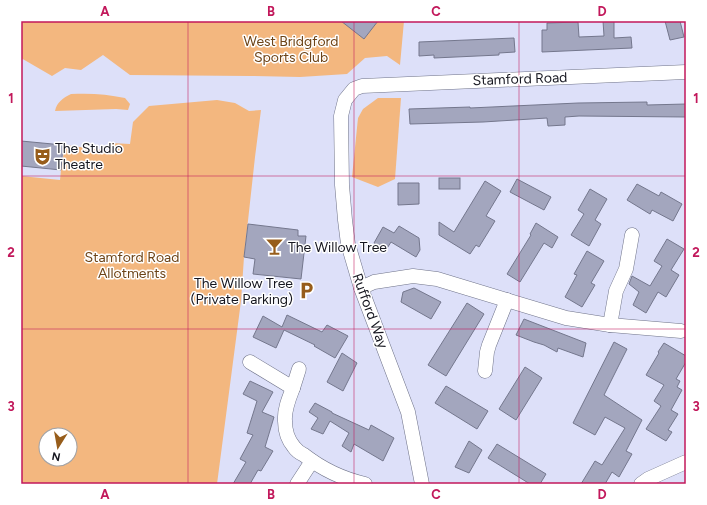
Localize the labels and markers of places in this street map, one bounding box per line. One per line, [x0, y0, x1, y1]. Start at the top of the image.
place label: The Studio Theatre [55, 140, 123, 173]
theatre icon: The Studio Theatre [32, 146, 52, 166]
bar icon: The Willow Tree [265, 237, 285, 257]
place label: The Willow Tree [288, 239, 387, 256]
place label: The Willow Tree (Private Parking) [191, 275, 293, 308]
parking icon: The Willow Tree (Private Parking) [296, 281, 316, 301]

